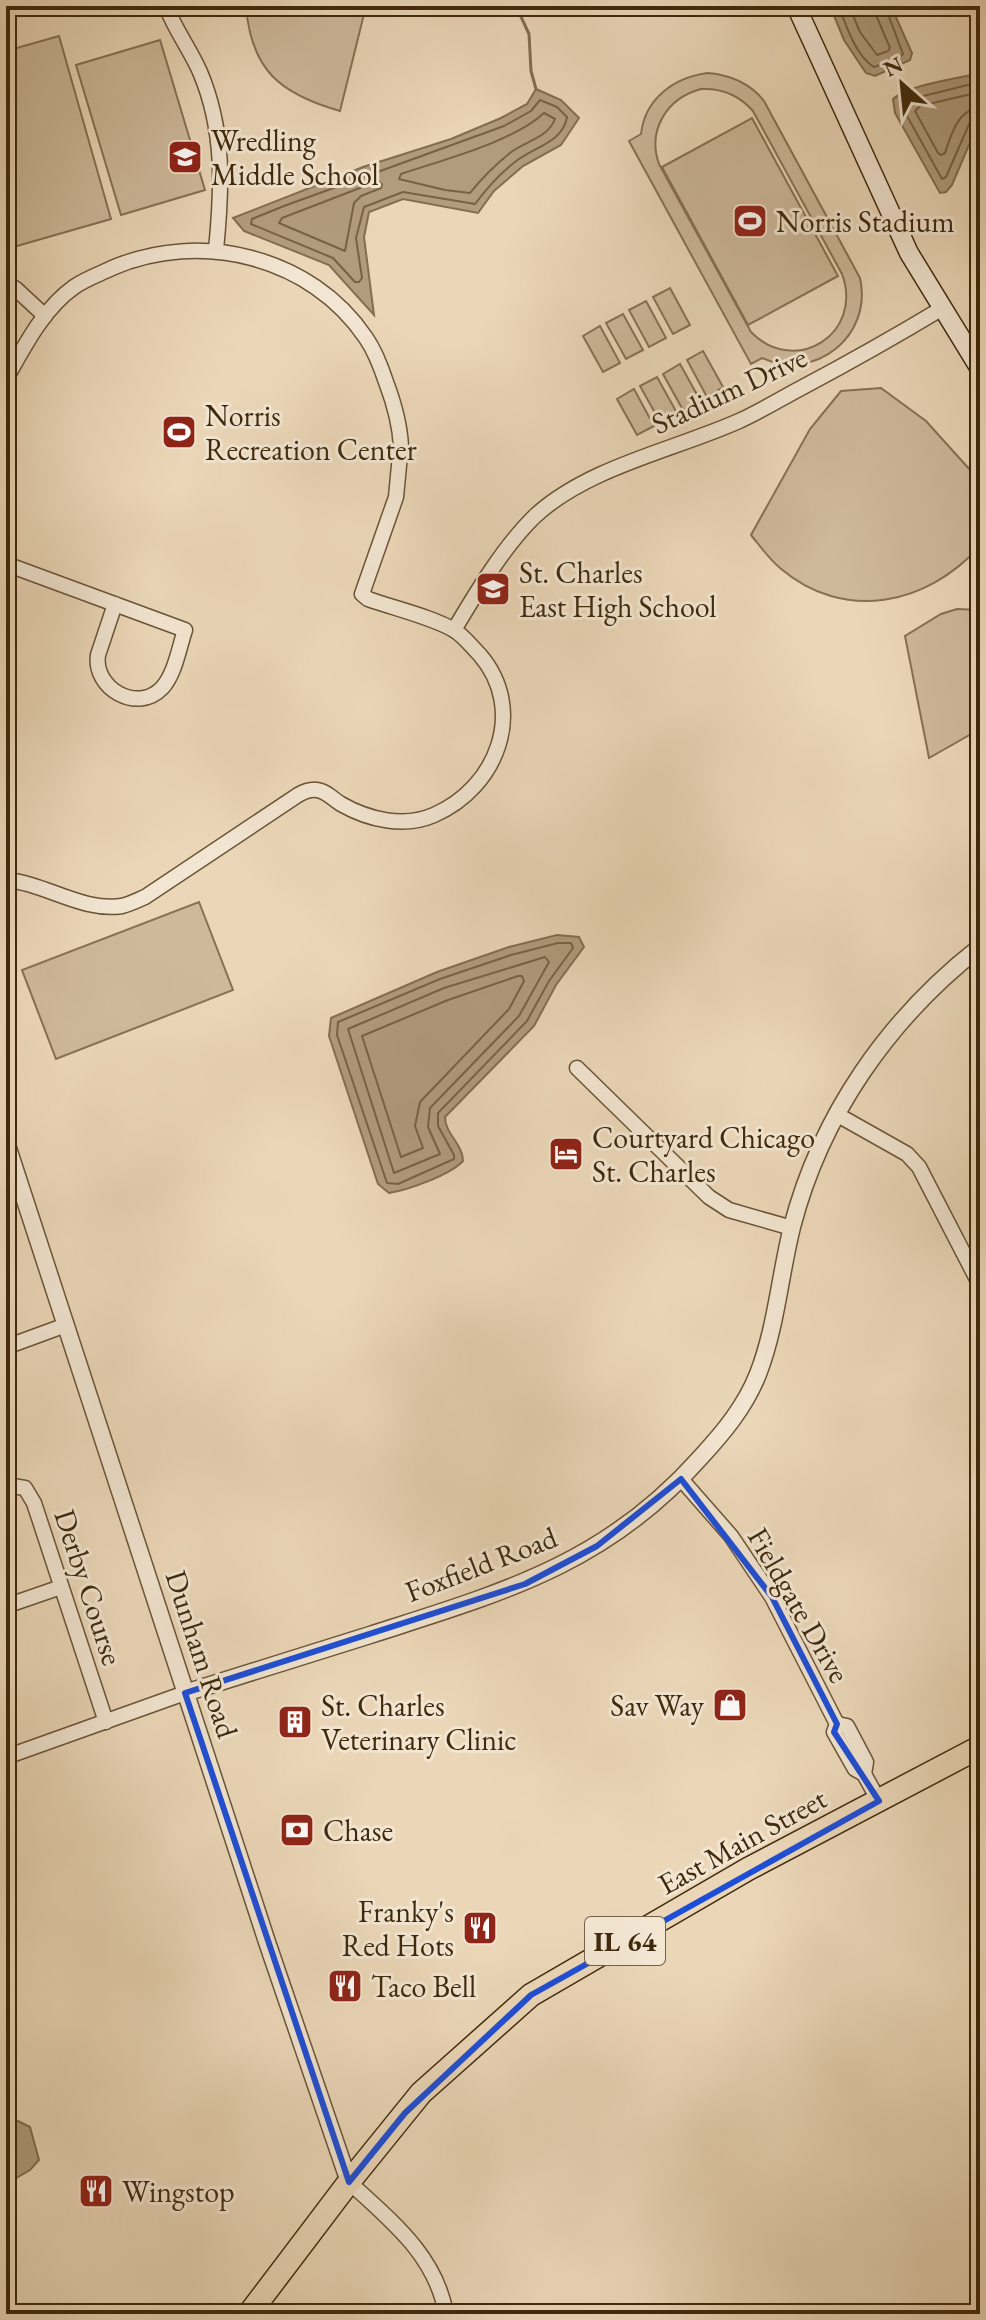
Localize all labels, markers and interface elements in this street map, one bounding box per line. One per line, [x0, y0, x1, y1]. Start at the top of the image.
north arrow [862, 44, 942, 124]
text: N [879, 50, 908, 84]
place label: Wredling Middle School [211, 121, 379, 194]
school or university icon: Wredling Middle School [166, 138, 204, 176]
sports icon: Norris Stadium [731, 202, 769, 240]
place label: Norris Stadium [776, 202, 955, 241]
street label: Stadium Drive [645, 337, 813, 443]
place label: Norris Recreation Center [205, 396, 417, 469]
sports icon: Norris Recreation Center [160, 413, 198, 451]
place label: St. Charles East High School [519, 553, 716, 626]
school or university icon: St. Charles East High School [474, 570, 512, 608]
place label: Courtyard Chicago St. Charles [592, 1118, 815, 1191]
hotel icon: Courtyard Chicago St. Charles [547, 1135, 585, 1173]
street label: Derby Course [45, 1504, 133, 1670]
street label: Foxfield Road [400, 1517, 563, 1611]
street label: Fieldgate Drive [739, 1520, 859, 1690]
street label: Dunham Road [157, 1565, 248, 1743]
place label: St. Charles Veterinary Clinic [321, 1686, 517, 1759]
place label: Sav Way [610, 1686, 705, 1725]
shop icon: Sav Way [711, 1686, 749, 1724]
building icon: St. Charles Veterinary Clinic [276, 1703, 314, 1741]
street label: East Main Street [651, 1778, 834, 1903]
bank icon: Chase [278, 1811, 316, 1849]
place label: Chase [323, 1811, 393, 1850]
place label: Franky's Red Hots [342, 1892, 454, 1965]
restaurant icon: Franky's Red Hots [461, 1909, 499, 1947]
road number: IL 64 [585, 1917, 665, 1965]
restaurant icon: Taco Bell [326, 1967, 364, 2005]
place label: Taco Bell [371, 1967, 476, 2006]
restaurant icon: Wingstop [77, 2172, 115, 2210]
place label: Wingstop [122, 2172, 235, 2211]

